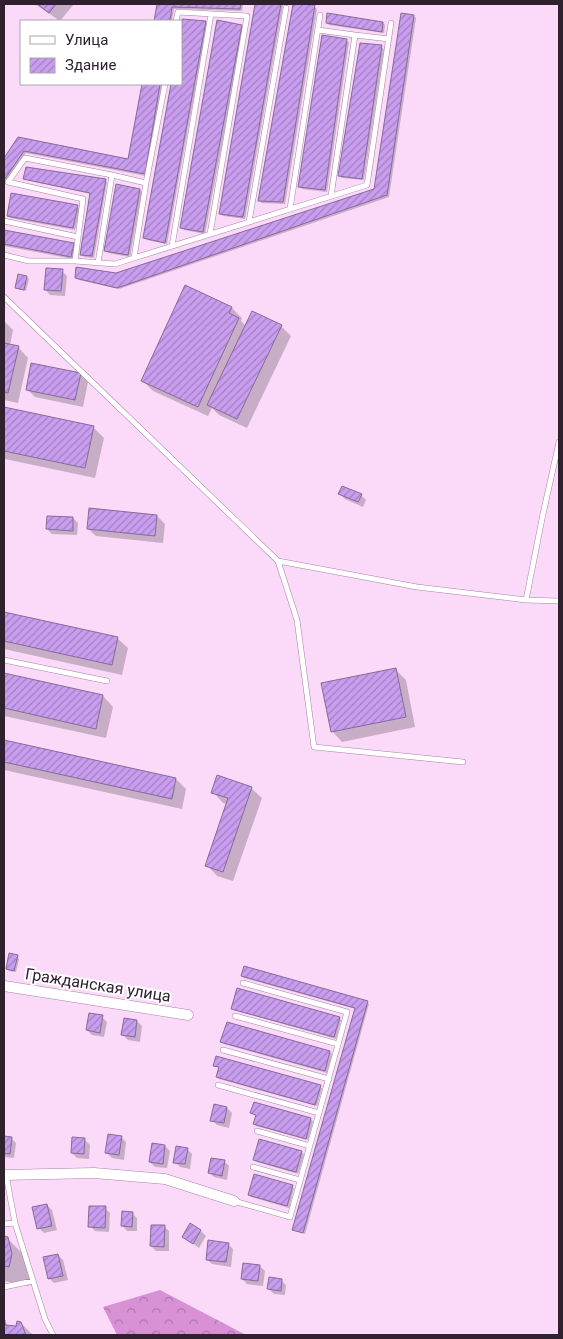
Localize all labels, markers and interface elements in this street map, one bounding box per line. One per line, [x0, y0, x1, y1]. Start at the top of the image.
legend [20, 20, 182, 85]
text: Улица [65, 31, 108, 49]
text: Здание [65, 56, 116, 74]
street label: Гражданская улица [24, 964, 172, 1006]

